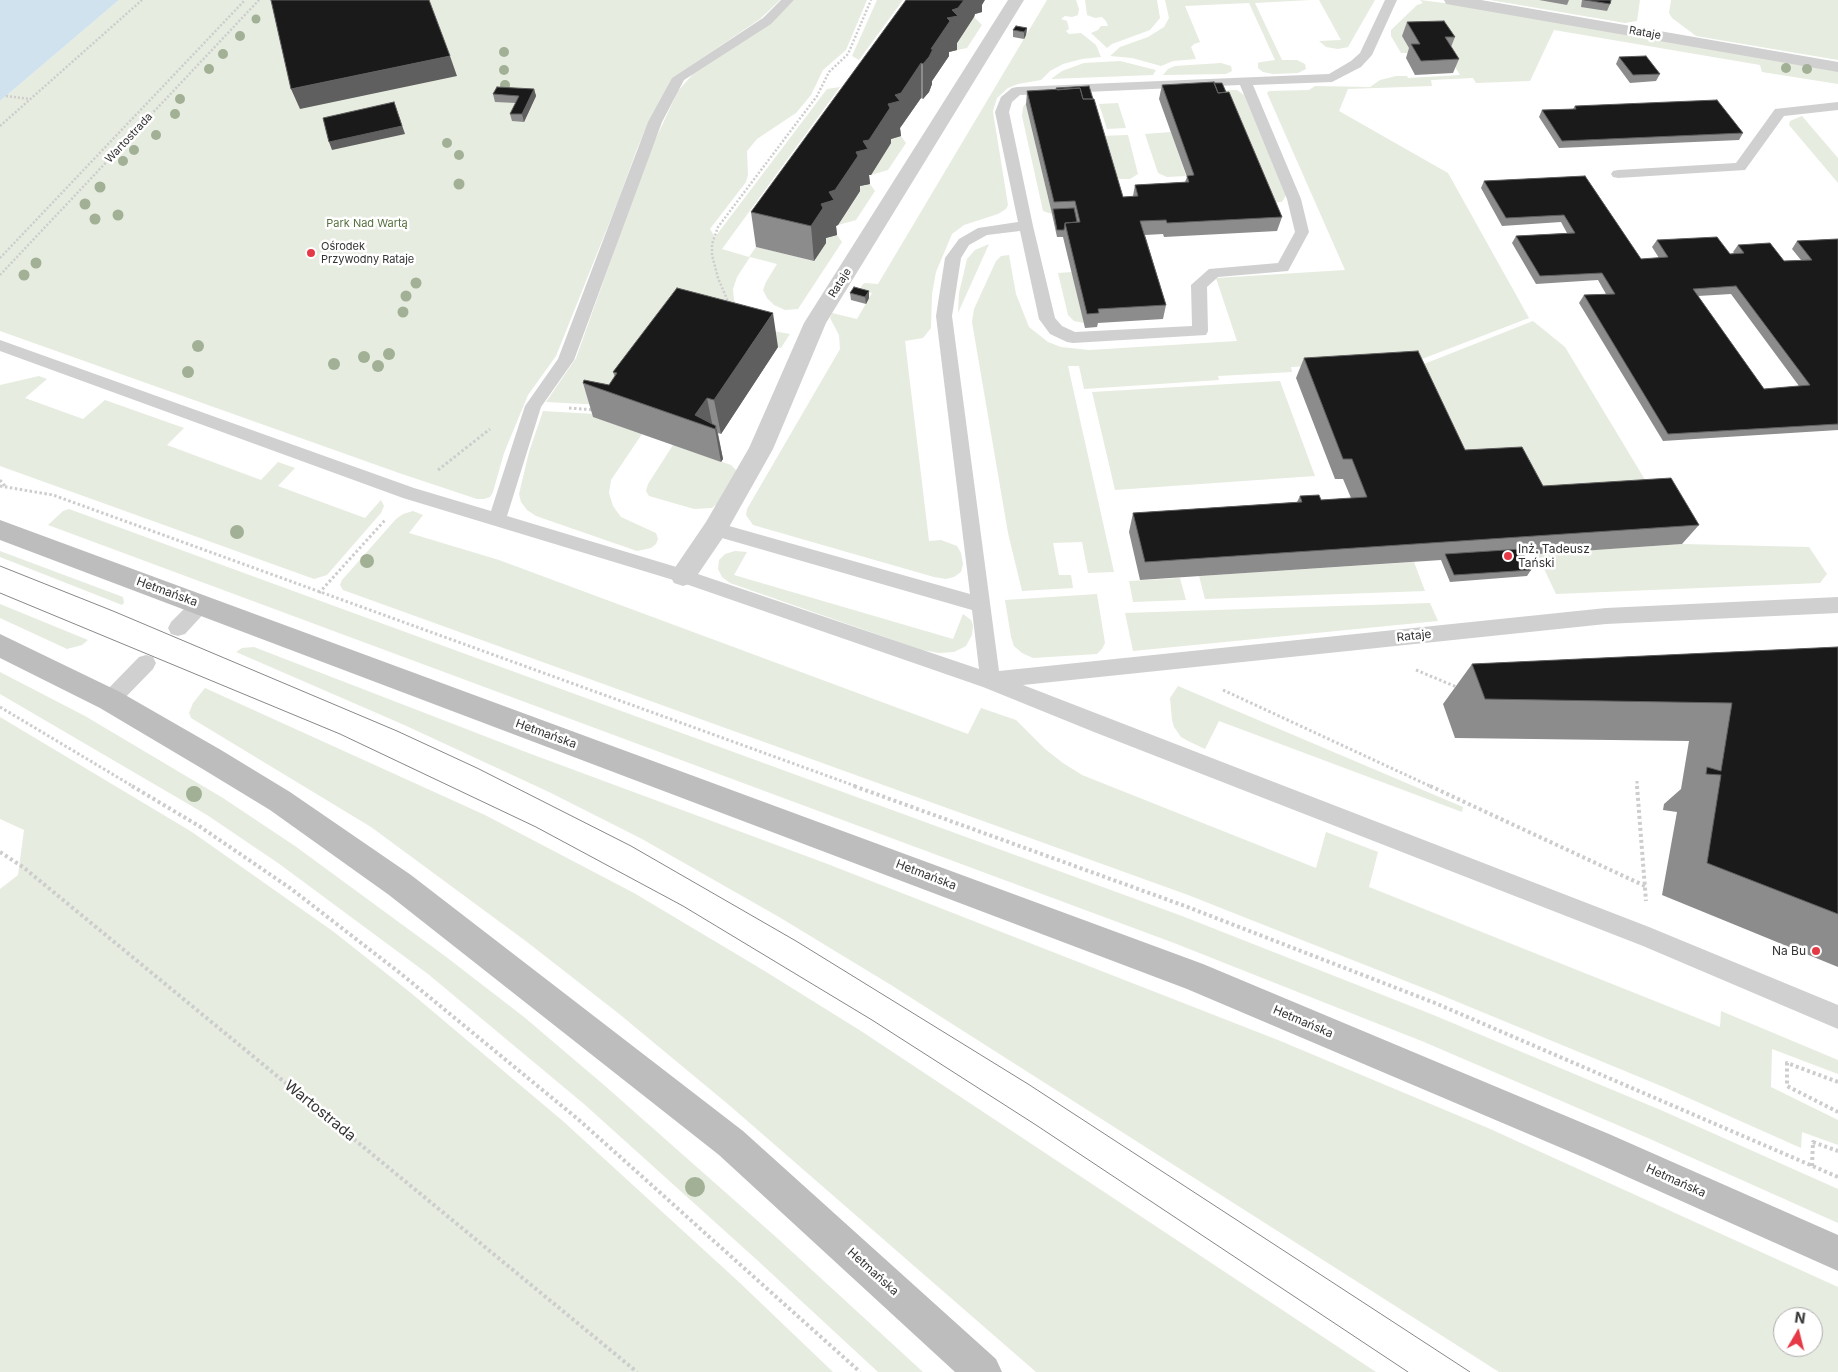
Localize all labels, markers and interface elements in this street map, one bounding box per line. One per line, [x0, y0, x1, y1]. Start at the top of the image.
street label: Rataje [1628, 24, 1662, 42]
street label: Wartostrada [103, 110, 155, 166]
park label: Park Nad Wartą [326, 217, 408, 231]
place label: Ośrodek Przywodny Rataje [321, 240, 414, 266]
marker: Ośrodek Przywodny Rataje [305, 247, 317, 259]
street label: Rataje [826, 266, 854, 300]
place label: Inż. Tadeusz Tański [1518, 542, 1590, 570]
marker: Inż. Tadeusz Tański [1502, 550, 1514, 562]
street label: Hetmańska [135, 574, 199, 610]
street label: Rataje [1396, 627, 1432, 645]
street label: Hetmańska [514, 716, 578, 752]
street label: Hetmańska [894, 857, 958, 893]
place label: Na Bu [1772, 944, 1806, 958]
marker: Na Bu [1810, 945, 1822, 957]
street label: Hetmańska [1271, 1003, 1335, 1041]
street label: Wartostrada [281, 1077, 359, 1145]
street label: Hetmańska [1644, 1161, 1708, 1201]
street label: Hetmańska [844, 1245, 902, 1299]
north arrow [1773, 1307, 1823, 1357]
text: N [1794, 1308, 1806, 1327]

